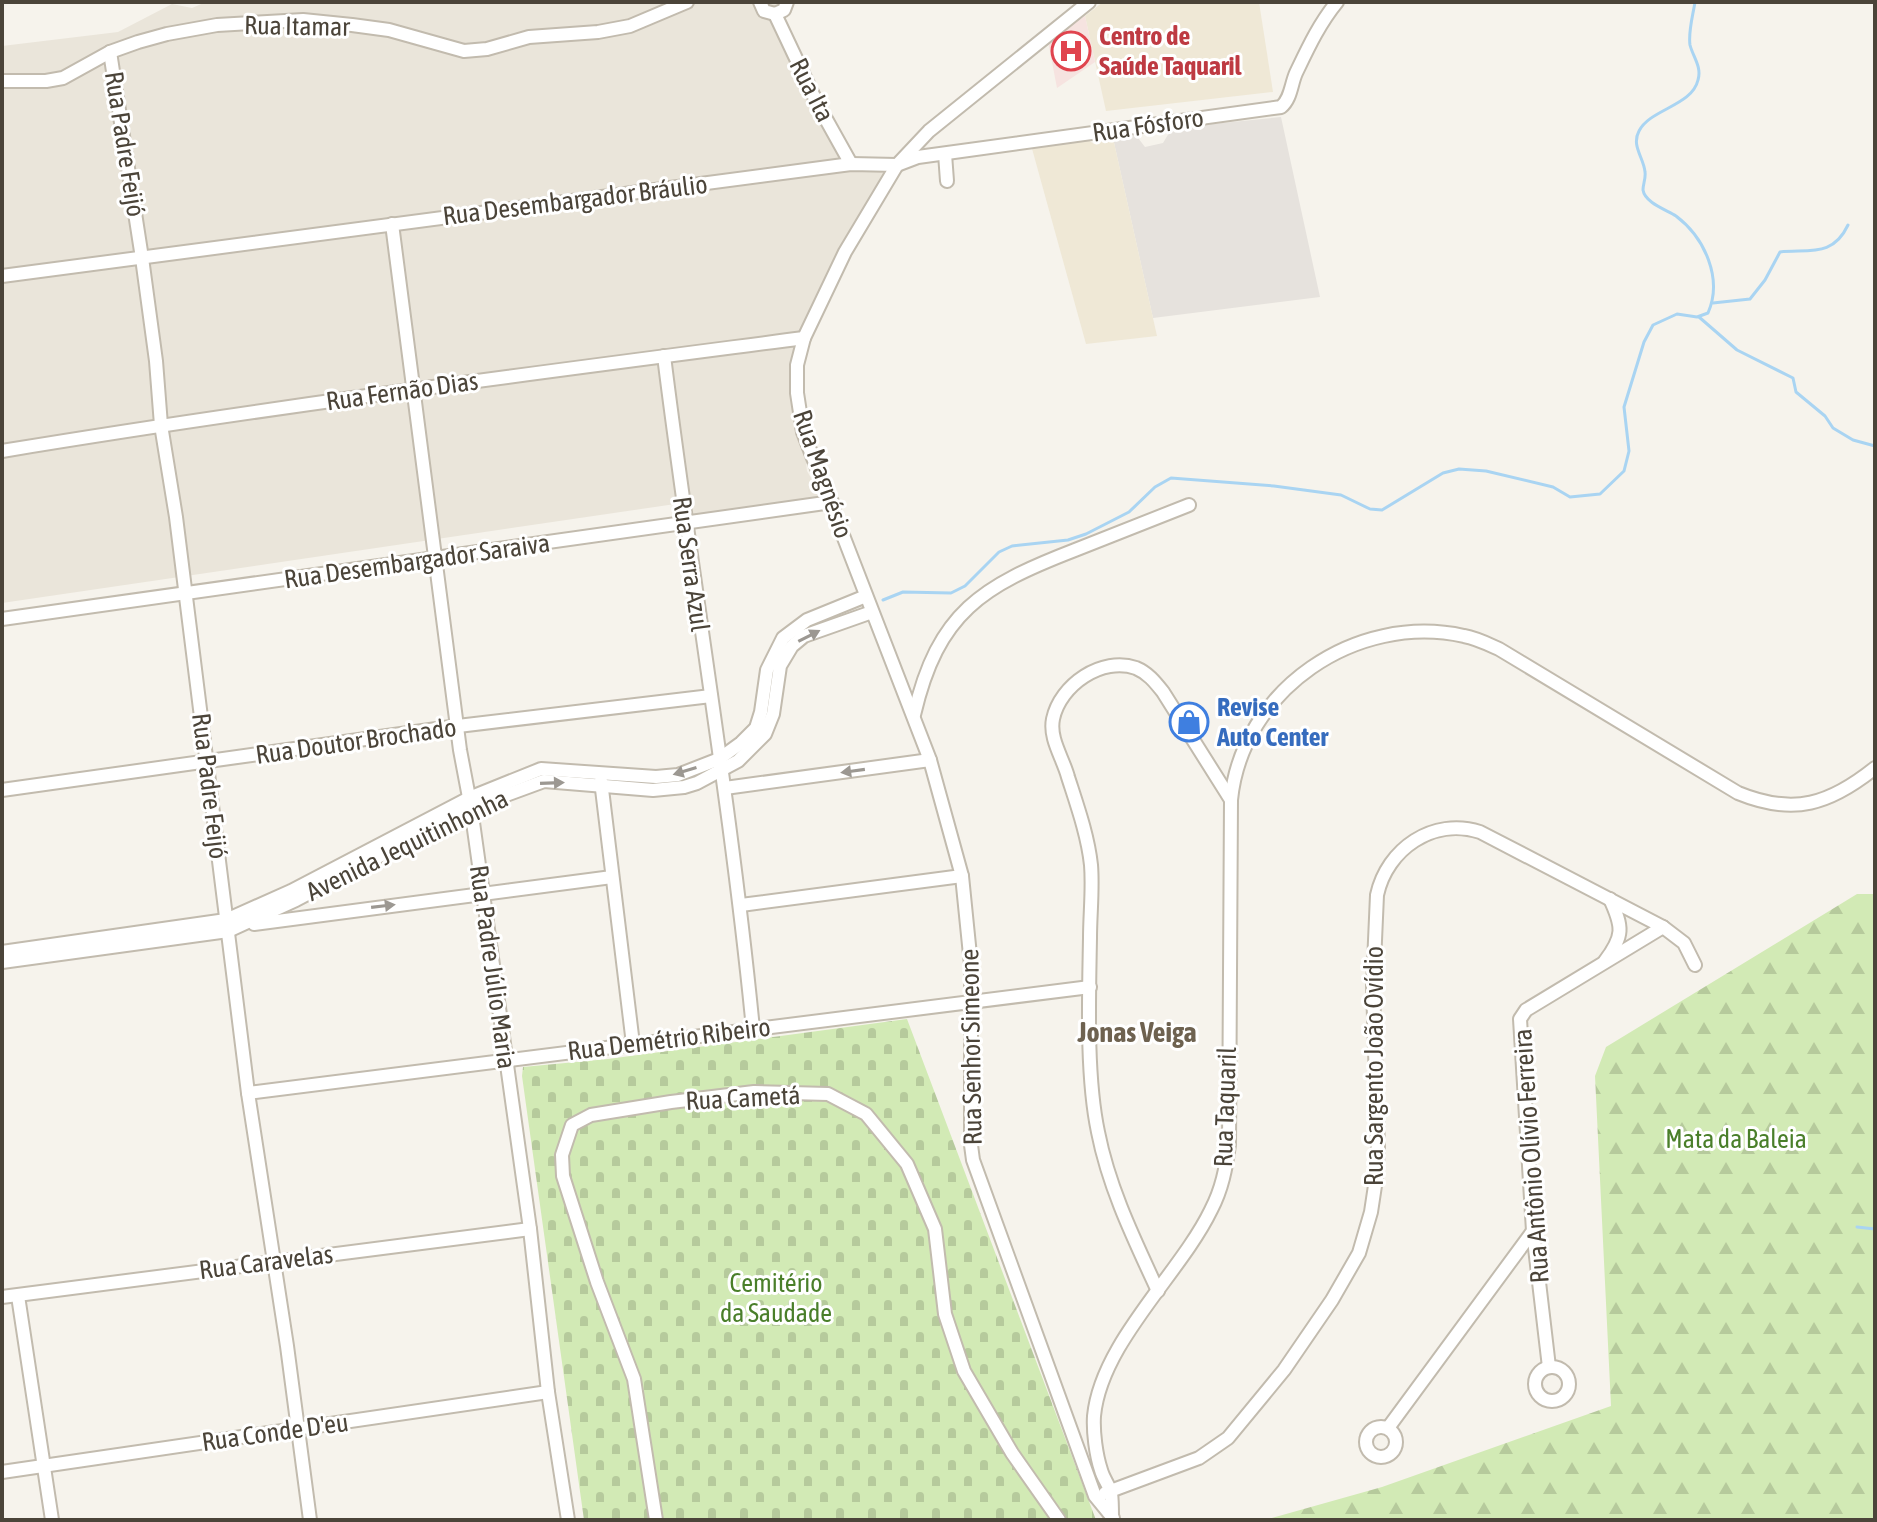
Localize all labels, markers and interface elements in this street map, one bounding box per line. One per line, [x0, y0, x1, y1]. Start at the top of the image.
street label: Rua Itamar [244, 10, 351, 42]
place label: Centro de Saúde Taquaril [1099, 21, 1243, 81]
hospital icon: Centro de Saúde Taquaril [1050, 30, 1092, 72]
street label: Rua Ita [783, 53, 841, 127]
street label: Rua Padre Feijó [99, 69, 151, 219]
street label: Rua Fósforo [1091, 102, 1205, 148]
street label: Rua Desembargador Bráulio [441, 169, 709, 231]
street label: Rua Fernão Dias [324, 366, 480, 416]
street label: Rua Magnésio [787, 406, 859, 542]
street label: Rua Serra Azul [667, 495, 715, 634]
street label: Rua Desembargador Saraiva [282, 528, 552, 594]
one-way arrow [797, 630, 820, 643]
place label: Revise Auto Center [1216, 692, 1329, 752]
shop icon: Revise Auto Center [1168, 701, 1210, 743]
street label: Rua Padre Feijó [186, 711, 234, 861]
street label: Rua Doutor Brochado [254, 712, 458, 770]
one-way arrow [840, 764, 865, 777]
one-way arrow [672, 765, 696, 778]
one-way arrow [540, 776, 565, 789]
street label: Avenida Jequitinhonha [301, 783, 513, 907]
street label: Rua Padre Júlio Maria [464, 863, 522, 1071]
one-way arrow [371, 899, 396, 912]
street label: Rua Sargento João Ovídio [1359, 946, 1389, 1186]
street label: Rua Senhor Simeone [954, 948, 988, 1146]
street label: Rua Demétrio Ribeiro [566, 1012, 772, 1066]
district label: Jonas Veiga [1077, 1016, 1196, 1048]
street label: Rua Antônio Olívio Ferreira [1507, 1028, 1555, 1284]
street label: Rua Taquaril [1208, 1046, 1242, 1168]
street label: Rua Cametá [685, 1080, 801, 1116]
park label: Mata da Baleia [1665, 1124, 1807, 1154]
street label: Rua Caravelas [197, 1239, 335, 1285]
park label: Cemitério da Saudade [720, 1268, 832, 1328]
street label: Rua Conde D'eu [200, 1407, 350, 1457]

